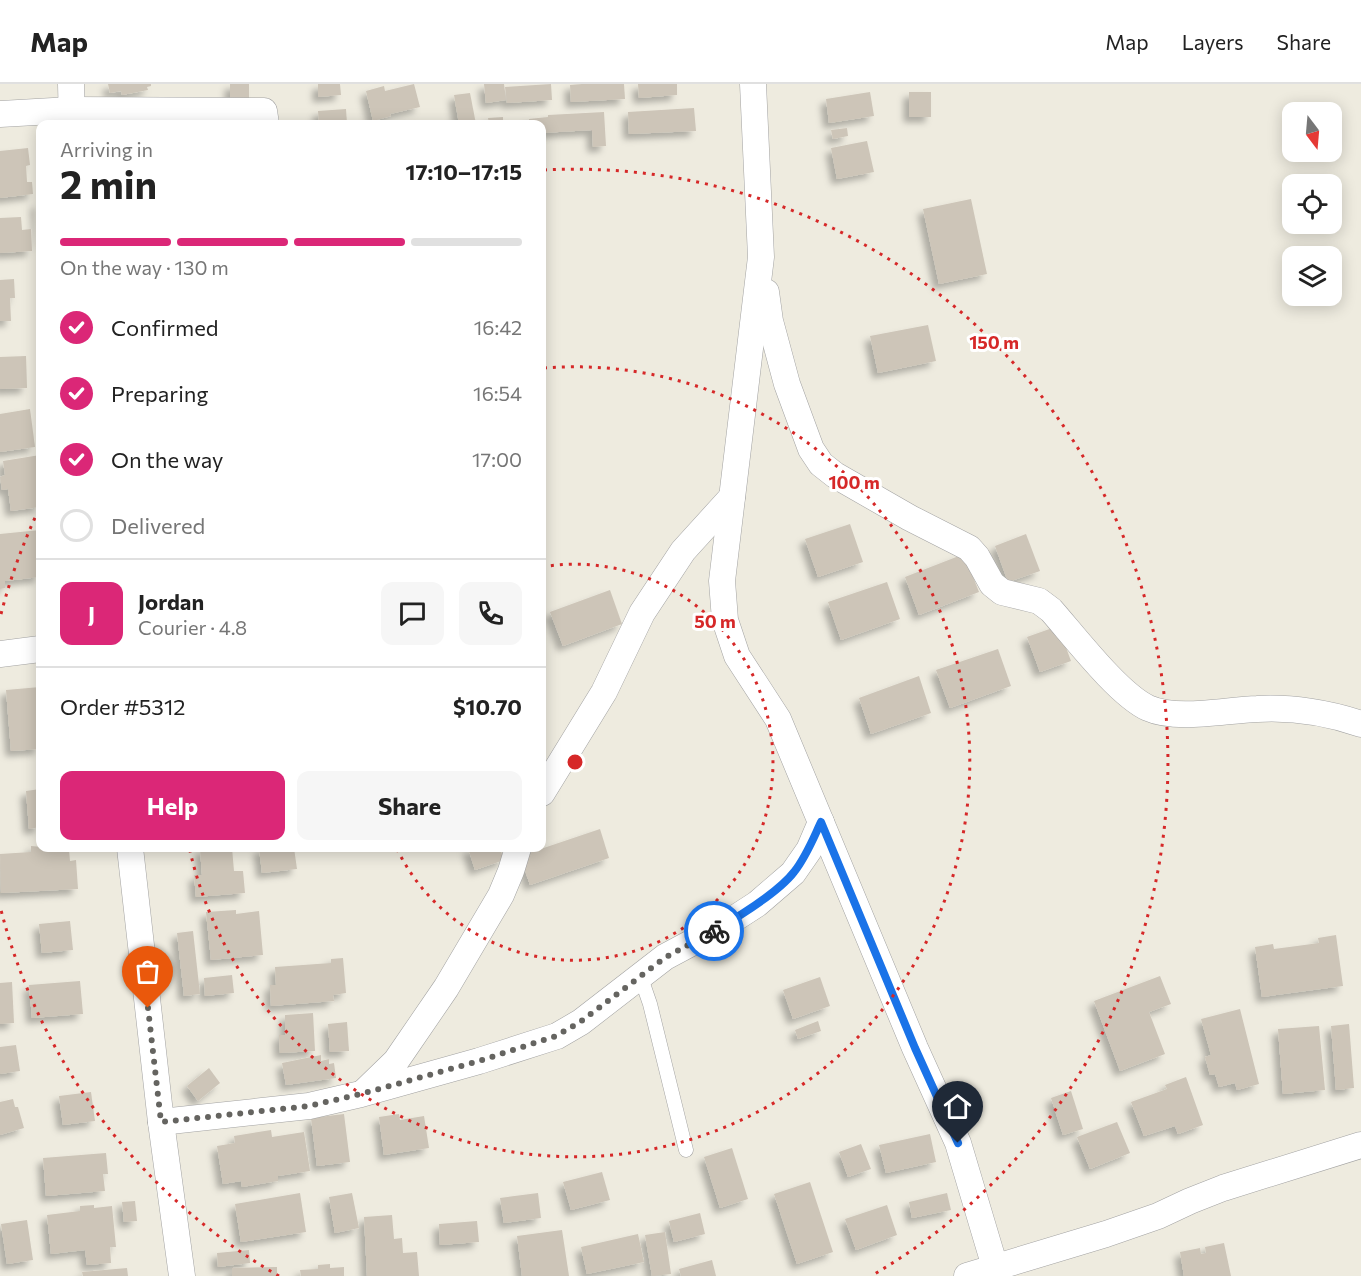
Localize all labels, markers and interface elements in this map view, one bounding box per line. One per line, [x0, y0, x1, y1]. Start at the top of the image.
text: Map [30, 24, 88, 58]
text: Map [1105, 29, 1149, 54]
text: Layers [1182, 29, 1244, 54]
text: Share [1277, 29, 1331, 54]
north arrow [1282, 102, 1342, 162]
map controls [1282, 102, 1342, 306]
text: Arriving in [60, 137, 153, 161]
text: 17:10–17:15 [405, 158, 522, 185]
text: 2 min [60, 159, 157, 207]
button: locate [1282, 174, 1342, 234]
button: layers [1282, 246, 1342, 306]
text: On the way · 130 m [60, 255, 229, 279]
icon: check [60, 311, 93, 344]
text: Confirmed [111, 314, 218, 341]
text: 16:42 [474, 315, 522, 339]
text: 150 m [969, 331, 1019, 353]
icon: check [60, 377, 93, 410]
text: Preparing [111, 380, 208, 407]
text: 16:54 [473, 381, 522, 405]
icon: check [60, 443, 93, 476]
text: On the way [111, 446, 223, 473]
text: 17:00 [472, 447, 522, 471]
text: 100 m [828, 471, 880, 493]
text: Delivered [111, 512, 205, 539]
button: chat [381, 582, 444, 645]
button: phone [459, 582, 522, 645]
text: Jordan [138, 588, 204, 615]
text: J [88, 600, 95, 627]
text: 50 m [694, 610, 736, 632]
text: Courier · 4.8 [138, 615, 247, 639]
text: Order #5312 [60, 693, 186, 720]
text: $10.70 [453, 693, 522, 720]
centre of rings [565, 752, 585, 772]
button: Help [60, 771, 285, 840]
button: Share [297, 771, 522, 840]
courier [684, 901, 744, 961]
icon: bike [698, 915, 731, 948]
pin [122, 946, 173, 1008]
icon: bag [131, 955, 164, 988]
pin [932, 1081, 983, 1143]
icon: home [941, 1090, 974, 1123]

